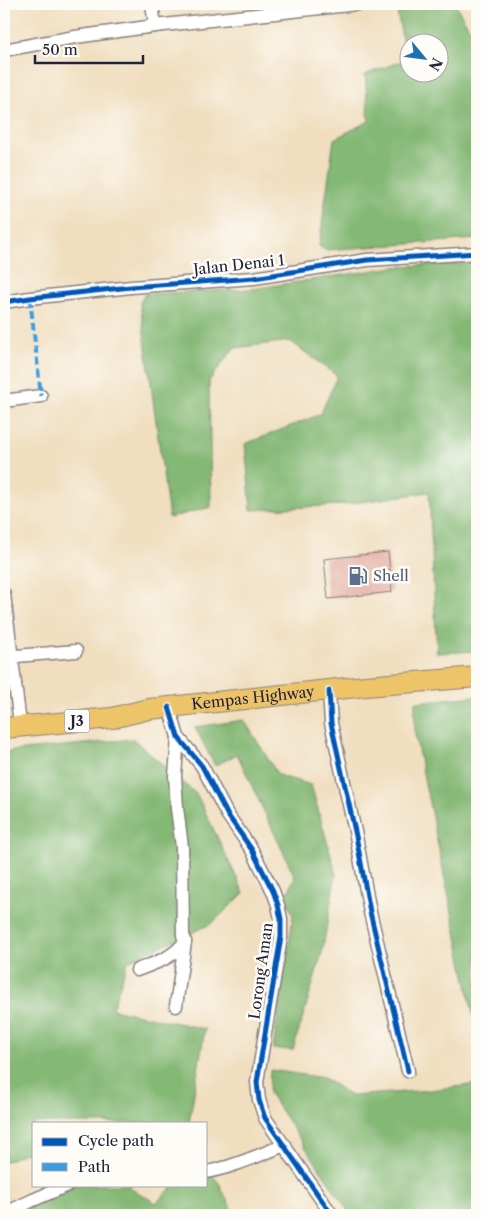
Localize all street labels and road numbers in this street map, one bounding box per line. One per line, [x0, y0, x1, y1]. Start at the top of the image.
street label: Jalan Denai 1 [190, 250, 286, 279]
street label: Kempas Highway [190, 681, 316, 714]
road number: J3 [64, 709, 90, 732]
street label: Lorong Aman [244, 921, 277, 1020]

